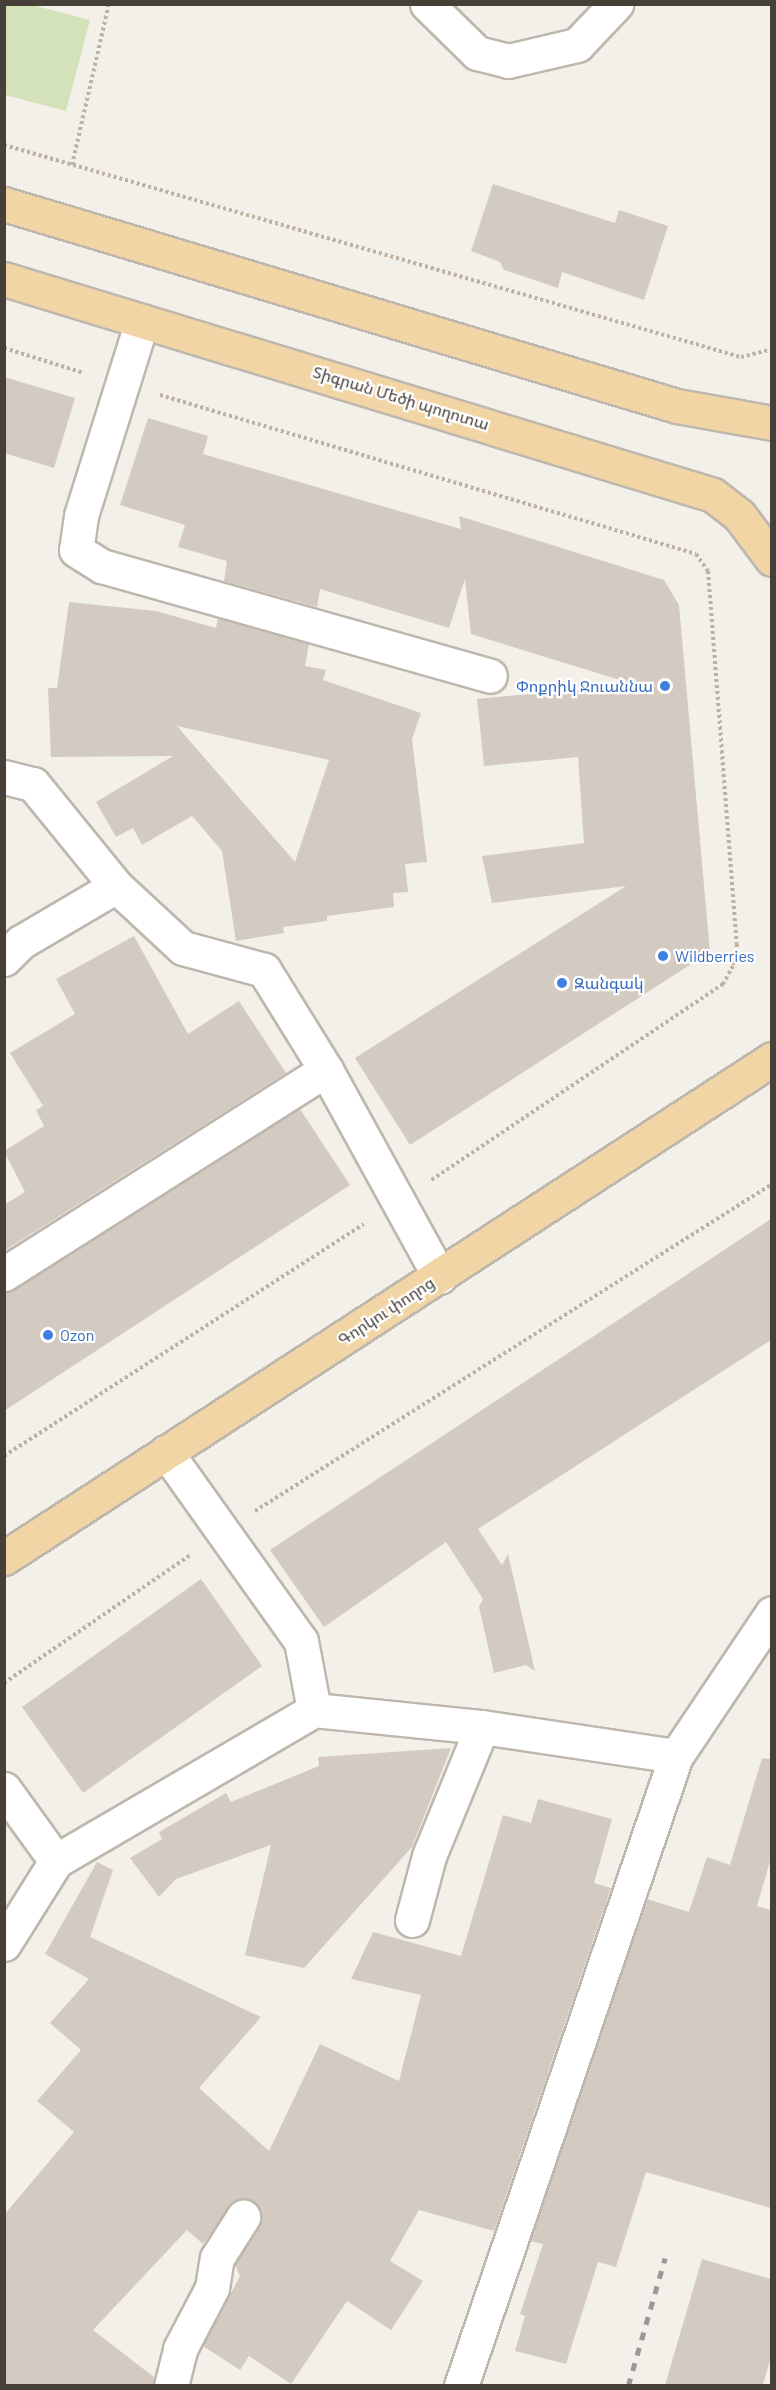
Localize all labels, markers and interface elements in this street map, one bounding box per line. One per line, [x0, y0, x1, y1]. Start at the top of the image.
street label: Տիգրան Մեծի պողոտա [311, 362, 491, 434]
place label: Փոքրիկ Ջուաննա [516, 676, 653, 696]
marker: Փոքրիկ Ջուաննա [658, 679, 672, 693]
place label: Wildberries [675, 946, 755, 966]
marker: Wildberries [656, 949, 670, 963]
place label: Զանգակ [574, 973, 644, 993]
marker: Զանգակ [555, 976, 569, 990]
street label: Գորկու փողոց [334, 1273, 438, 1349]
place label: Ozon [60, 1325, 94, 1345]
marker: Ozon [41, 1328, 55, 1342]

